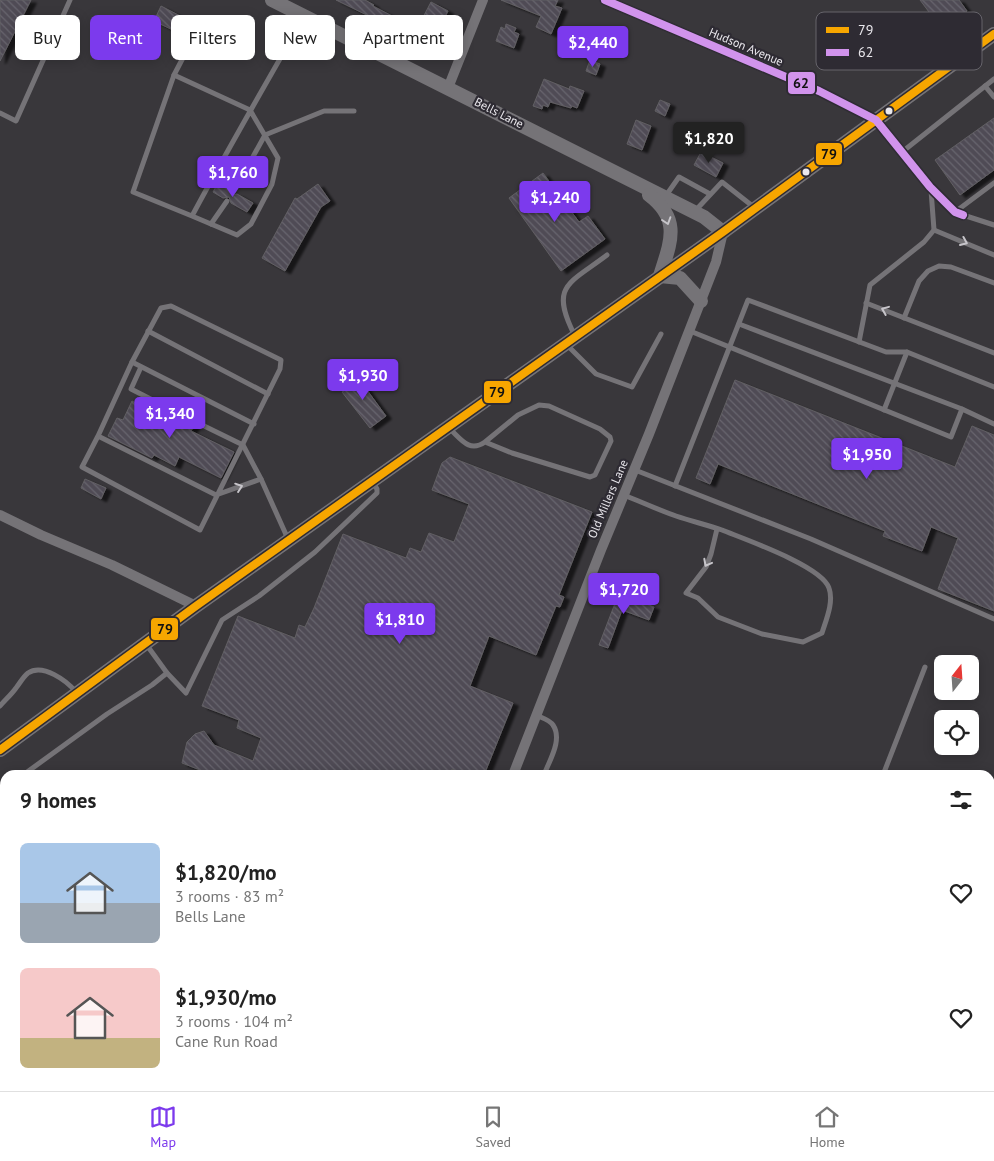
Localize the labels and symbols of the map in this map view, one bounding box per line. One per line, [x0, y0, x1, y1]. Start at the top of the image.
legend [816, 12, 982, 70]
text: 79 [858, 21, 873, 39]
street label: Hudson Avenue [707, 24, 786, 69]
pin: $2,440 [552, 26, 634, 68]
text: 62 [858, 43, 873, 61]
line badge: 62 [787, 71, 816, 95]
text: 62 [793, 74, 809, 92]
street label: Bells Lane [472, 94, 526, 131]
unlabelled marker [884, 106, 894, 116]
pin: $1,820 [668, 121, 750, 164]
line badge: 79 [815, 142, 843, 166]
text: 79 [821, 145, 837, 163]
pin: $1,760 [192, 156, 274, 198]
unlabelled marker [801, 167, 811, 177]
pin: $1,240 [514, 180, 596, 223]
one-way arrow [662, 216, 672, 224]
one-way arrow [959, 236, 968, 247]
one-way arrow [881, 306, 890, 316]
pin: $1,930 [322, 358, 404, 401]
line badge: 79 [483, 380, 512, 404]
text: 79 [489, 383, 505, 401]
pin: $1,340 [129, 396, 211, 439]
pin: $1,950 [826, 438, 908, 480]
street label: Old Millers Lane [584, 457, 631, 540]
one-way arrow [234, 483, 242, 493]
one-way arrow [703, 558, 713, 567]
pin: $1,720 [583, 572, 665, 615]
pin: $1,810 [359, 602, 441, 645]
line badge: 79 [150, 617, 179, 641]
text: 79 [157, 620, 173, 638]
north arrow [934, 655, 979, 700]

